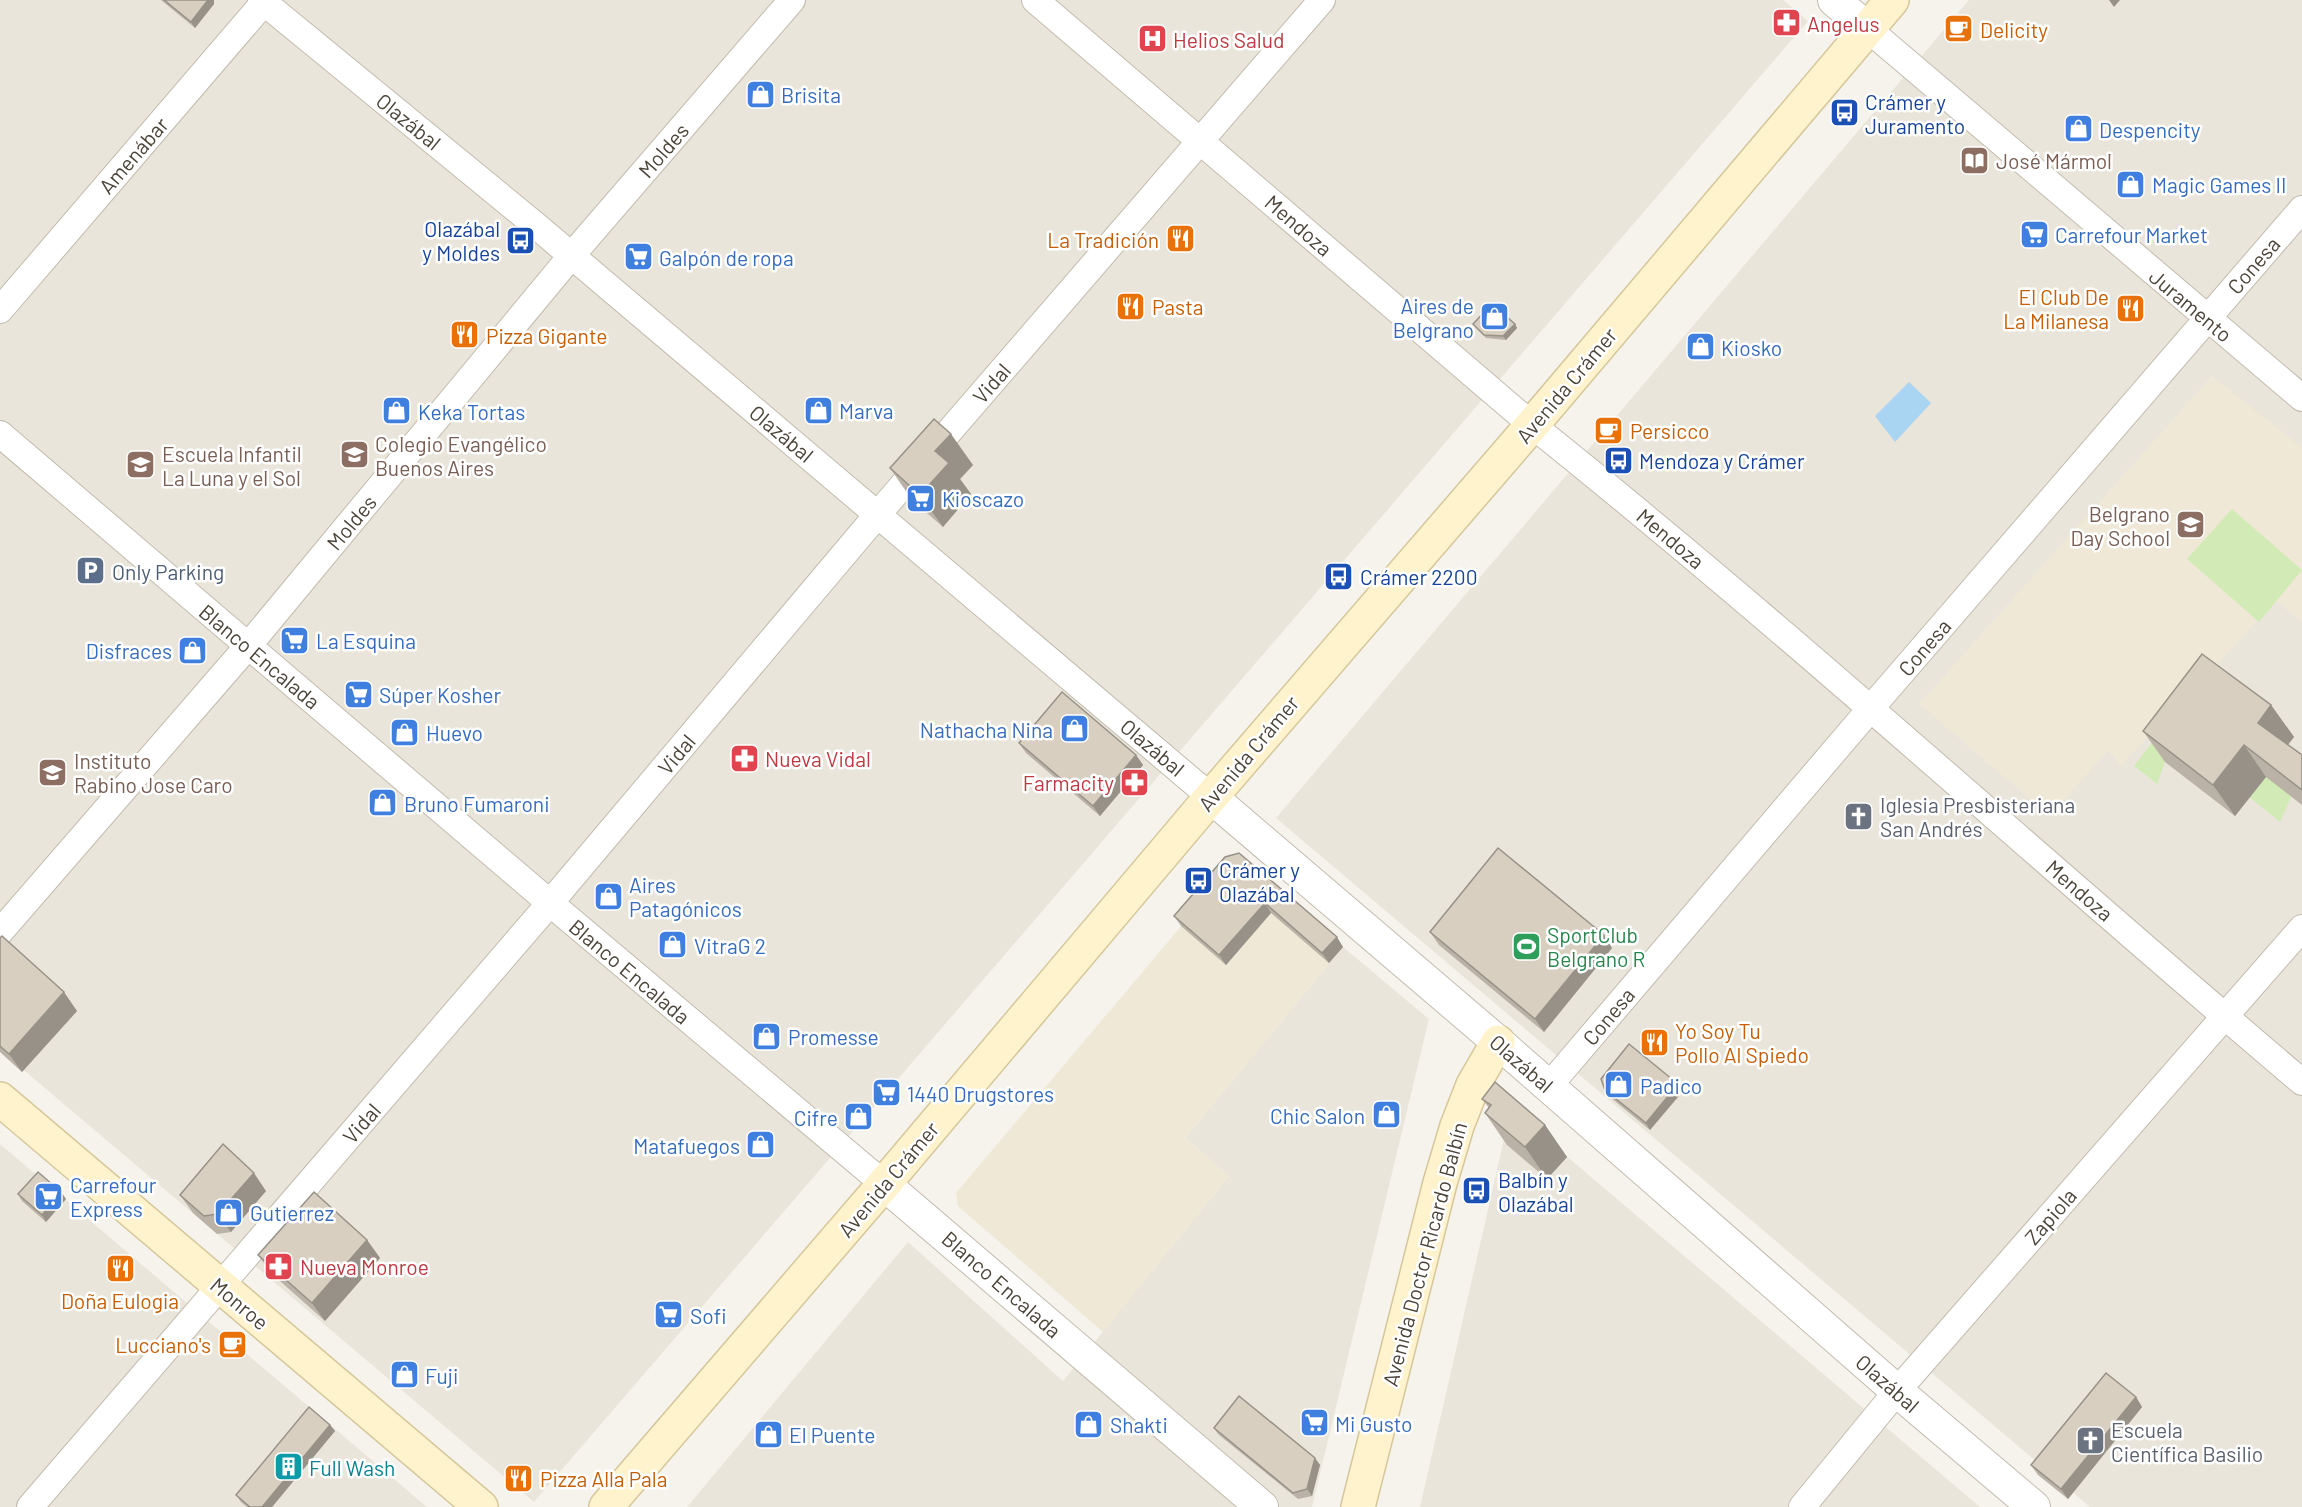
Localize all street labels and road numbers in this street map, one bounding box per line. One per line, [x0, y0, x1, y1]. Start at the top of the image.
street label: Olazábal [372, 87, 446, 155]
street label: Amenábar [93, 111, 173, 198]
street label: Moldes [633, 118, 693, 182]
street label: Mendoza [1260, 189, 1338, 261]
street label: Conesa [2222, 231, 2284, 299]
street label: Juramento [2145, 263, 2237, 347]
street label: Avenida Crámer [1510, 322, 1622, 448]
street label: Vidal [967, 358, 1015, 408]
street label: Olazábal [745, 399, 819, 467]
street label: Moldes [321, 489, 381, 555]
street label: Mendoza [1632, 503, 1710, 573]
street label: Blanco Encalada [195, 598, 325, 714]
street label: Conesa [1893, 613, 1955, 681]
street label: Avenida Crámer [1192, 690, 1304, 816]
street label: Olazábal [1116, 713, 1190, 781]
street label: Vidal [652, 729, 700, 779]
street label: Mendoza [2041, 854, 2119, 926]
street label: Blanco Encalada [565, 913, 695, 1029]
street label: Conesa [1577, 982, 1639, 1050]
street label: Olazábal [1485, 1029, 1559, 1097]
street label: Vidal [337, 1098, 385, 1148]
street label: Avenida Crámer [832, 1116, 944, 1242]
street label: Avenida Doctor Ricardo Balbín [1377, 1119, 1471, 1389]
street label: Zapiola [2019, 1183, 2081, 1249]
street label: Blanco Encalada [937, 1225, 1067, 1343]
street label: Monroe [206, 1272, 274, 1334]
street label: Olazábal [1851, 1349, 1925, 1417]

